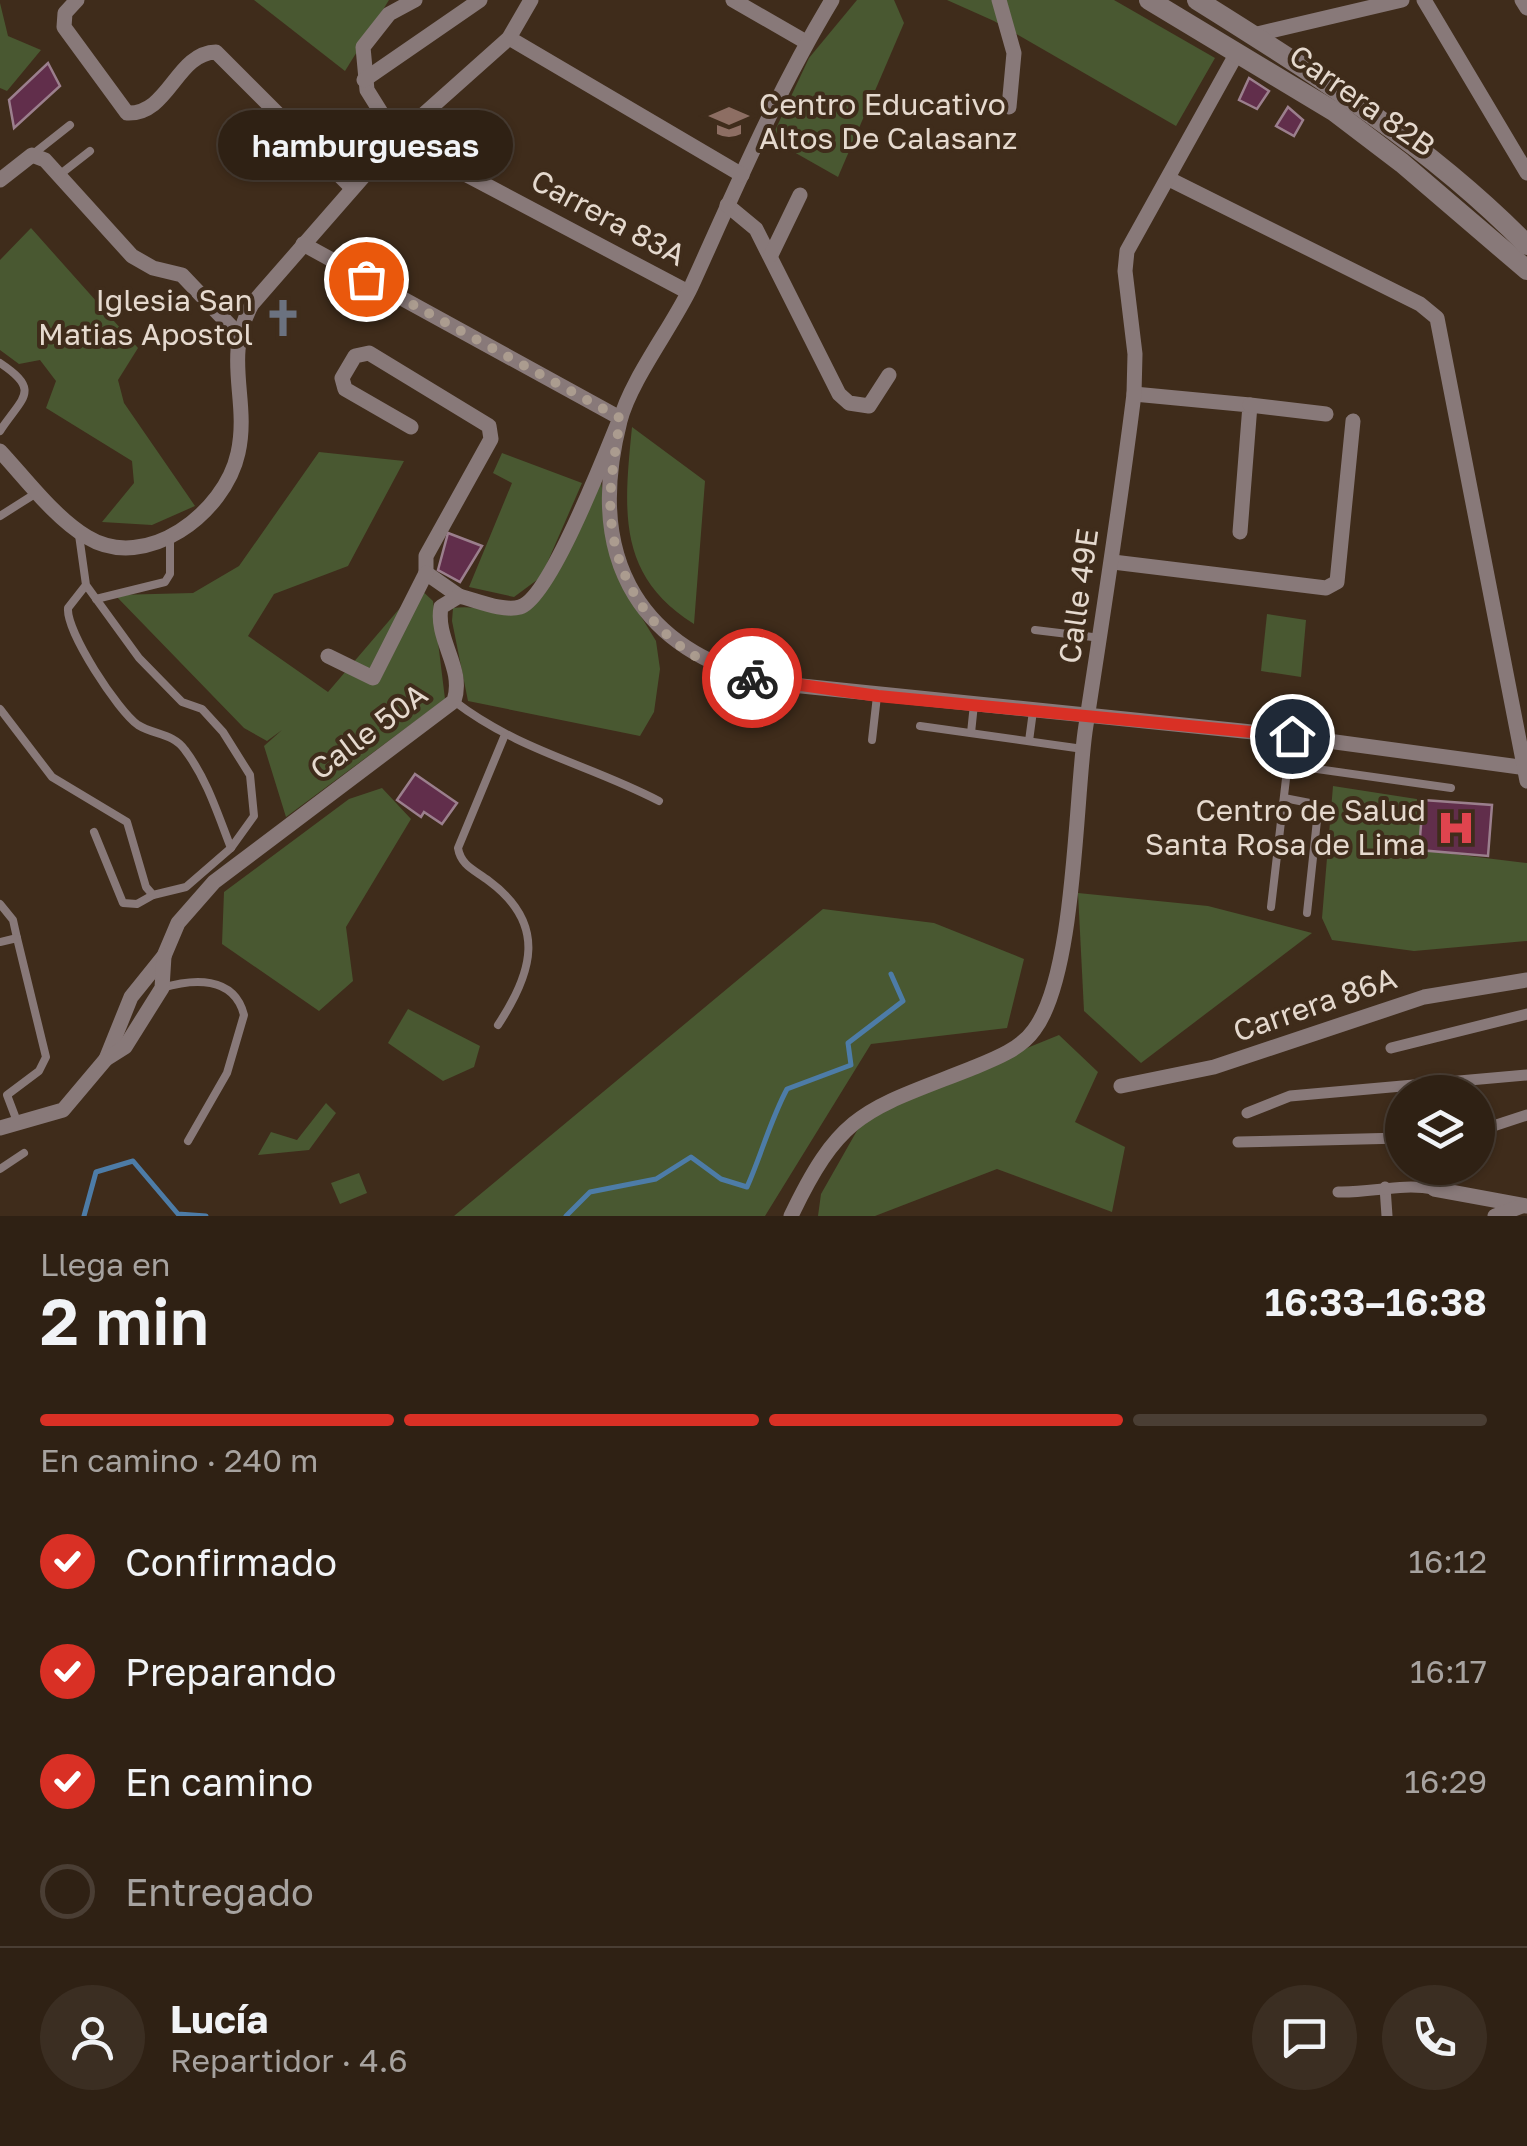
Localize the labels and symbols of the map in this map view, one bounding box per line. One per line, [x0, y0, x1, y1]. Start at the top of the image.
street label: Carrera 82B [1283, 37, 1442, 164]
place label: Centro Educativo Altos De Calasanz [759, 86, 1017, 156]
school or university icon: Centro Educativo Altos De Calasanz [708, 101, 750, 143]
callout: hamburguesas [218, 109, 514, 179]
street label: Carrera 83A [525, 161, 692, 273]
pin [324, 237, 409, 322]
place label: Iglesia San Matias Apostol [38, 282, 253, 352]
church icon: Iglesia San Matias Apostol [262, 297, 304, 339]
street label: Calle 49E [1051, 526, 1105, 666]
courier [702, 628, 802, 728]
street label: Calle 50A [303, 676, 434, 787]
pin [1250, 694, 1335, 779]
place label: Centro de Salud Santa Rosa de Lima [1145, 792, 1426, 862]
hospital icon: Centro de Salud Santa Rosa de Lima [1435, 807, 1477, 849]
street label: Carrera 86A [1228, 959, 1401, 1049]

